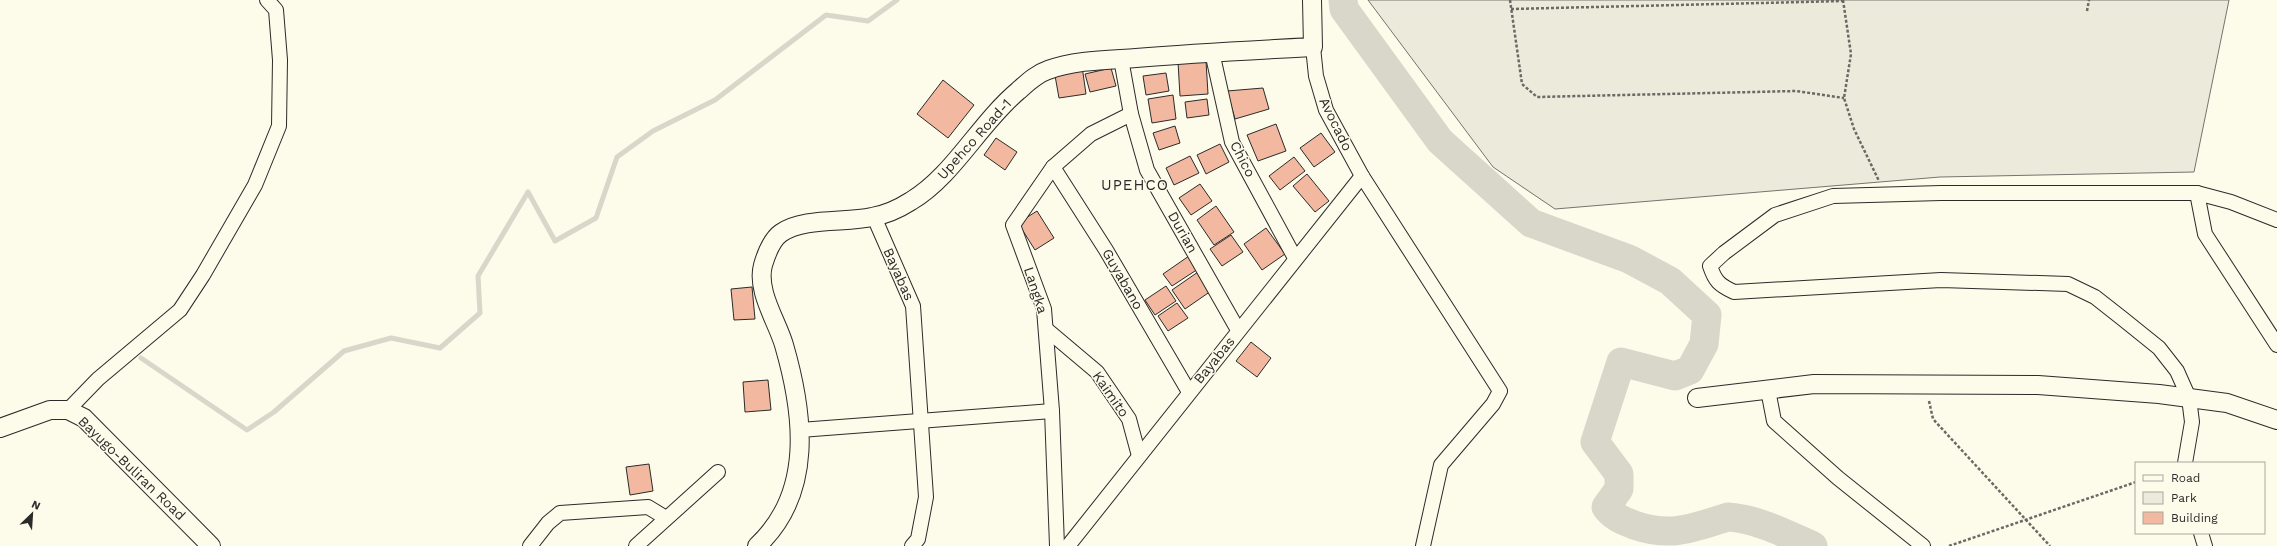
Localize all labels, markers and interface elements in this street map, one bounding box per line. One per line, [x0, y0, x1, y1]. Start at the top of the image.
street label: Avocado [1316, 95, 1356, 153]
street label: Upehco Road-1 [934, 96, 1014, 182]
street label: Chico [1227, 138, 1259, 180]
district label: UPEHCO [1101, 176, 1169, 194]
street label: Durian [1165, 209, 1201, 255]
street label: Bayabas [880, 245, 918, 303]
street label: Guyabano [1099, 246, 1147, 312]
street label: Langka [1021, 265, 1051, 315]
street label: Bayabas [1190, 333, 1238, 387]
street label: Kaimito [1090, 368, 1132, 420]
street label: Bayugo-Buliran Road [75, 413, 189, 523]
legend [2135, 462, 2265, 534]
text: Road [2171, 471, 2200, 485]
text: Park [2171, 491, 2197, 505]
north arrow [12, 494, 52, 534]
text: N [30, 498, 42, 513]
text: Building [2171, 511, 2218, 525]

